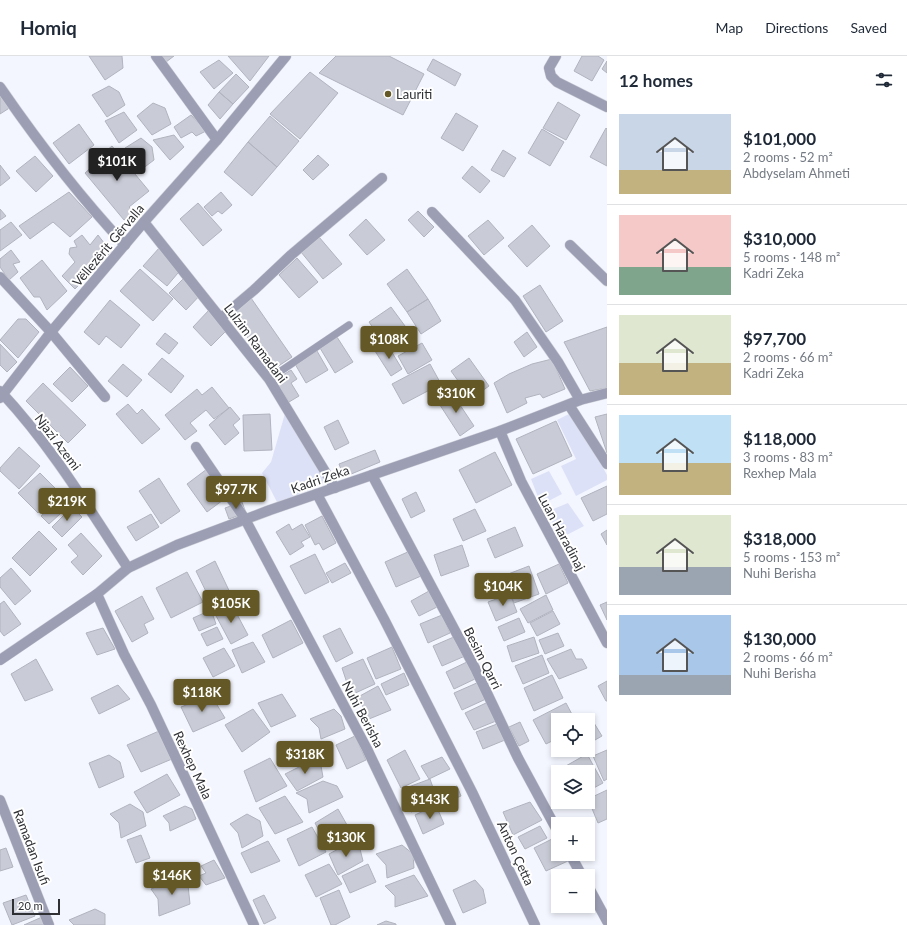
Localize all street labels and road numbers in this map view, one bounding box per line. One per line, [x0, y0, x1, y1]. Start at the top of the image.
street label: Vëllezërit Gërvalla [69, 200, 147, 290]
street label: Lulzim Ramadani [221, 300, 291, 386]
street label: Njazi Azemi [32, 411, 84, 473]
street label: Kadri Zeka [289, 462, 351, 496]
street label: Luan Haradinaj [535, 491, 589, 573]
street label: Besim Qarri [461, 624, 505, 692]
street label: Nuhi Berisha [339, 678, 387, 750]
street label: Rexhep Mala [170, 728, 216, 802]
street label: Ramadan Isufi [10, 807, 54, 887]
street label: Anton Çetta [494, 818, 538, 888]

